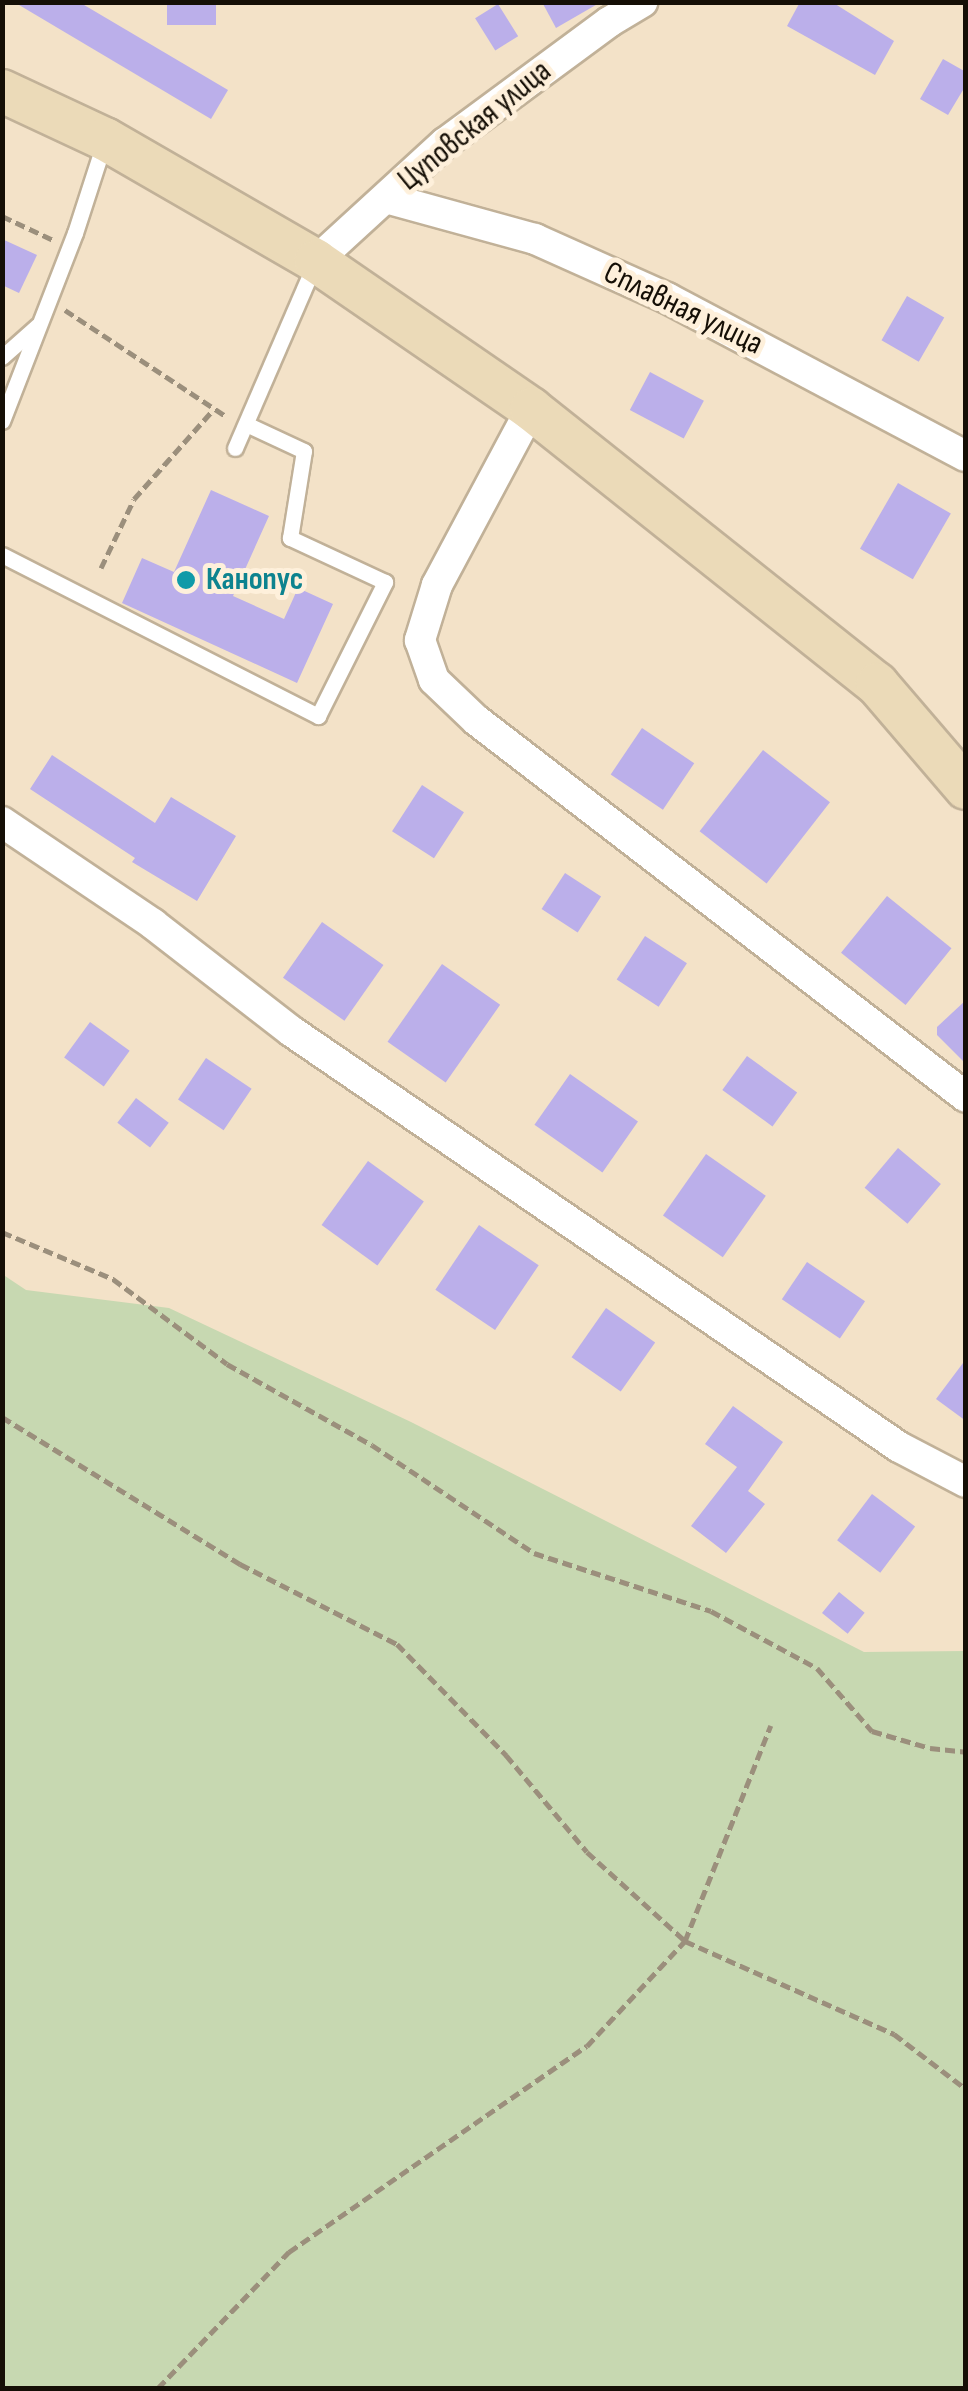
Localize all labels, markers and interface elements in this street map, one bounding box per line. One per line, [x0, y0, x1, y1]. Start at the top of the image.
street label: Цуповская улица [391, 53, 559, 199]
street label: Сплавная улица [597, 254, 769, 364]
place label: Канопус [206, 561, 303, 599]
marker: Канопус [175, 569, 197, 591]

